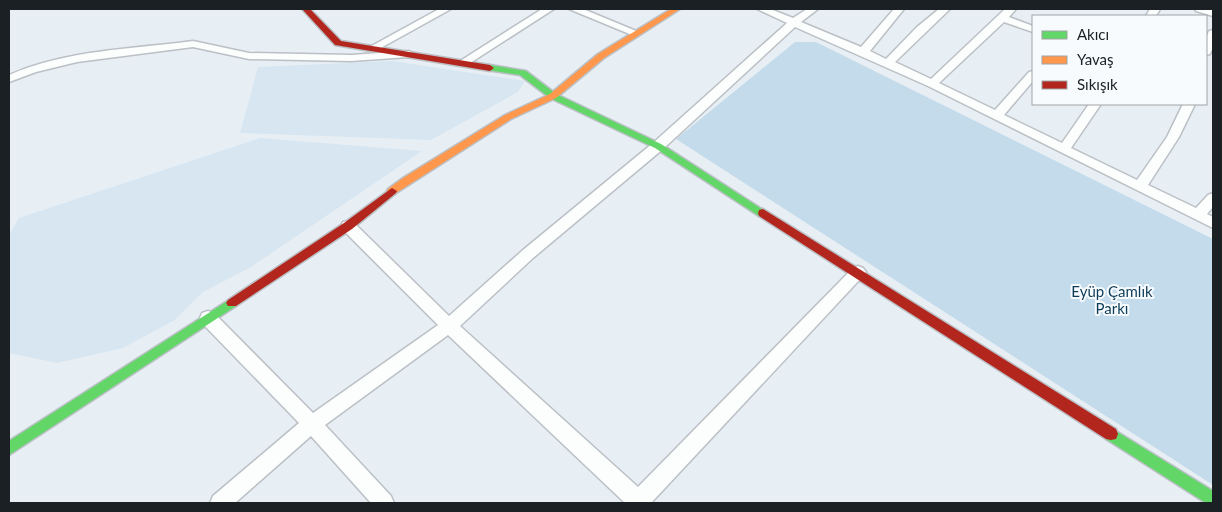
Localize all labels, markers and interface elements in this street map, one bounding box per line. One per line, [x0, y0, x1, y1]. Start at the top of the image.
legend [1032, 15, 1207, 105]
text: Akıcı [1077, 25, 1109, 43]
text: Yavaş [1077, 50, 1114, 68]
text: Sıkışık [1077, 75, 1118, 93]
park label: Eyüp Çamlık Parkı [1071, 282, 1153, 317]

